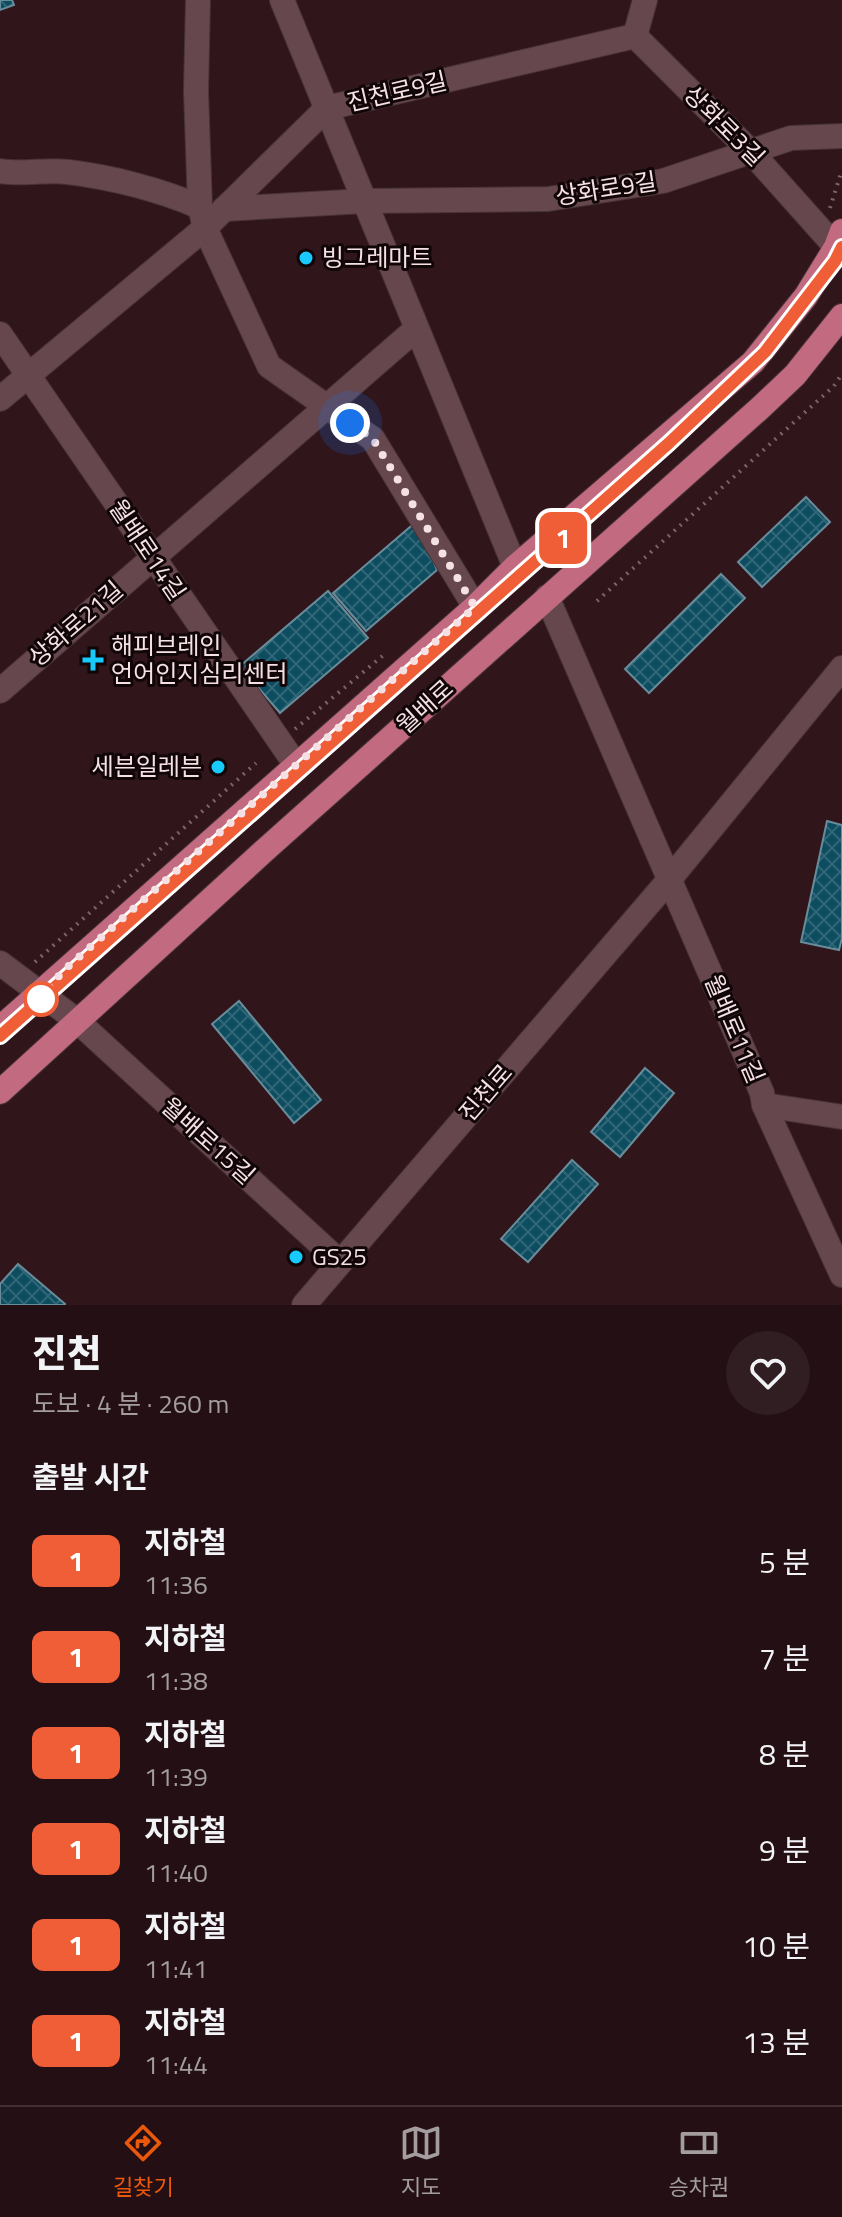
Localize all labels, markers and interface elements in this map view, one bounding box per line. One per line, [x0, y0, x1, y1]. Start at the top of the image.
street label: 진천로9길 [343, 62, 450, 120]
street label: 상화로3길 [676, 77, 773, 174]
street label: 상화로9길 [553, 162, 659, 214]
place label: 빙그레마트 [322, 239, 432, 275]
marker: 빙그레마트 [297, 249, 315, 267]
your location [330, 403, 370, 443]
street label: 월배로14길 [101, 492, 195, 607]
line badge: 1 [537, 512, 589, 564]
text: 1 [555, 516, 571, 559]
street label: 상화로21길 [20, 572, 131, 675]
place label: 해피브레인 언어인지심리센터 [111, 627, 288, 691]
marker: 해피브레인 언어인지심리센터 [82, 649, 104, 671]
street label: 월배로 [388, 671, 461, 742]
place label: 세븐일레븐 [92, 748, 202, 784]
marker: 세븐일레븐 [209, 758, 227, 776]
street label: 월배로11길 [696, 969, 774, 1089]
unlabelled marker [24, 982, 58, 1016]
street label: 진천로 [450, 1056, 521, 1129]
street label: 월배로15길 [154, 1088, 264, 1192]
place label: GS25 [312, 1238, 367, 1274]
marker: GS25 [287, 1248, 305, 1266]
text: 진천 [32, 1324, 102, 1382]
button: heart [726, 1331, 810, 1415]
text: 도보 · 4 분 · 260 m [32, 1384, 229, 1423]
text: 출발 시간 [32, 1454, 149, 1500]
text: 지하철 [144, 1519, 227, 1565]
text: 1 [68, 1539, 84, 1582]
text: 5 분 [759, 1539, 810, 1585]
text: 11:36 [144, 1565, 208, 1604]
text: 지하철 [144, 1615, 227, 1661]
text: 1 [68, 1635, 84, 1678]
text: 7 분 [759, 1635, 810, 1681]
text: 11:38 [144, 1661, 208, 1700]
text: 지하철 [144, 1711, 227, 1757]
text: 1 [68, 1731, 84, 1774]
text: 8 분 [759, 1731, 810, 1777]
text: 11:39 [144, 1757, 208, 1796]
text: 지하철 [144, 1807, 227, 1853]
text: 1 [68, 1827, 84, 1870]
text: 9 분 [759, 1827, 810, 1873]
text: 11:40 [144, 1853, 208, 1892]
text: 지하철 [144, 1903, 227, 1949]
text: 1 [68, 1923, 84, 1966]
text: 10 분 [742, 1923, 810, 1969]
text: 11:41 [144, 1949, 208, 1988]
text: 지하철 [144, 1999, 227, 2045]
text: 1 [68, 2019, 84, 2062]
text: 13 분 [742, 2019, 810, 2065]
text: 11:44 [144, 2045, 208, 2084]
tab: 길찾기 [113, 2121, 173, 2204]
tab: 지도 [399, 2121, 443, 2204]
tab: 승차권 [668, 2121, 729, 2204]

